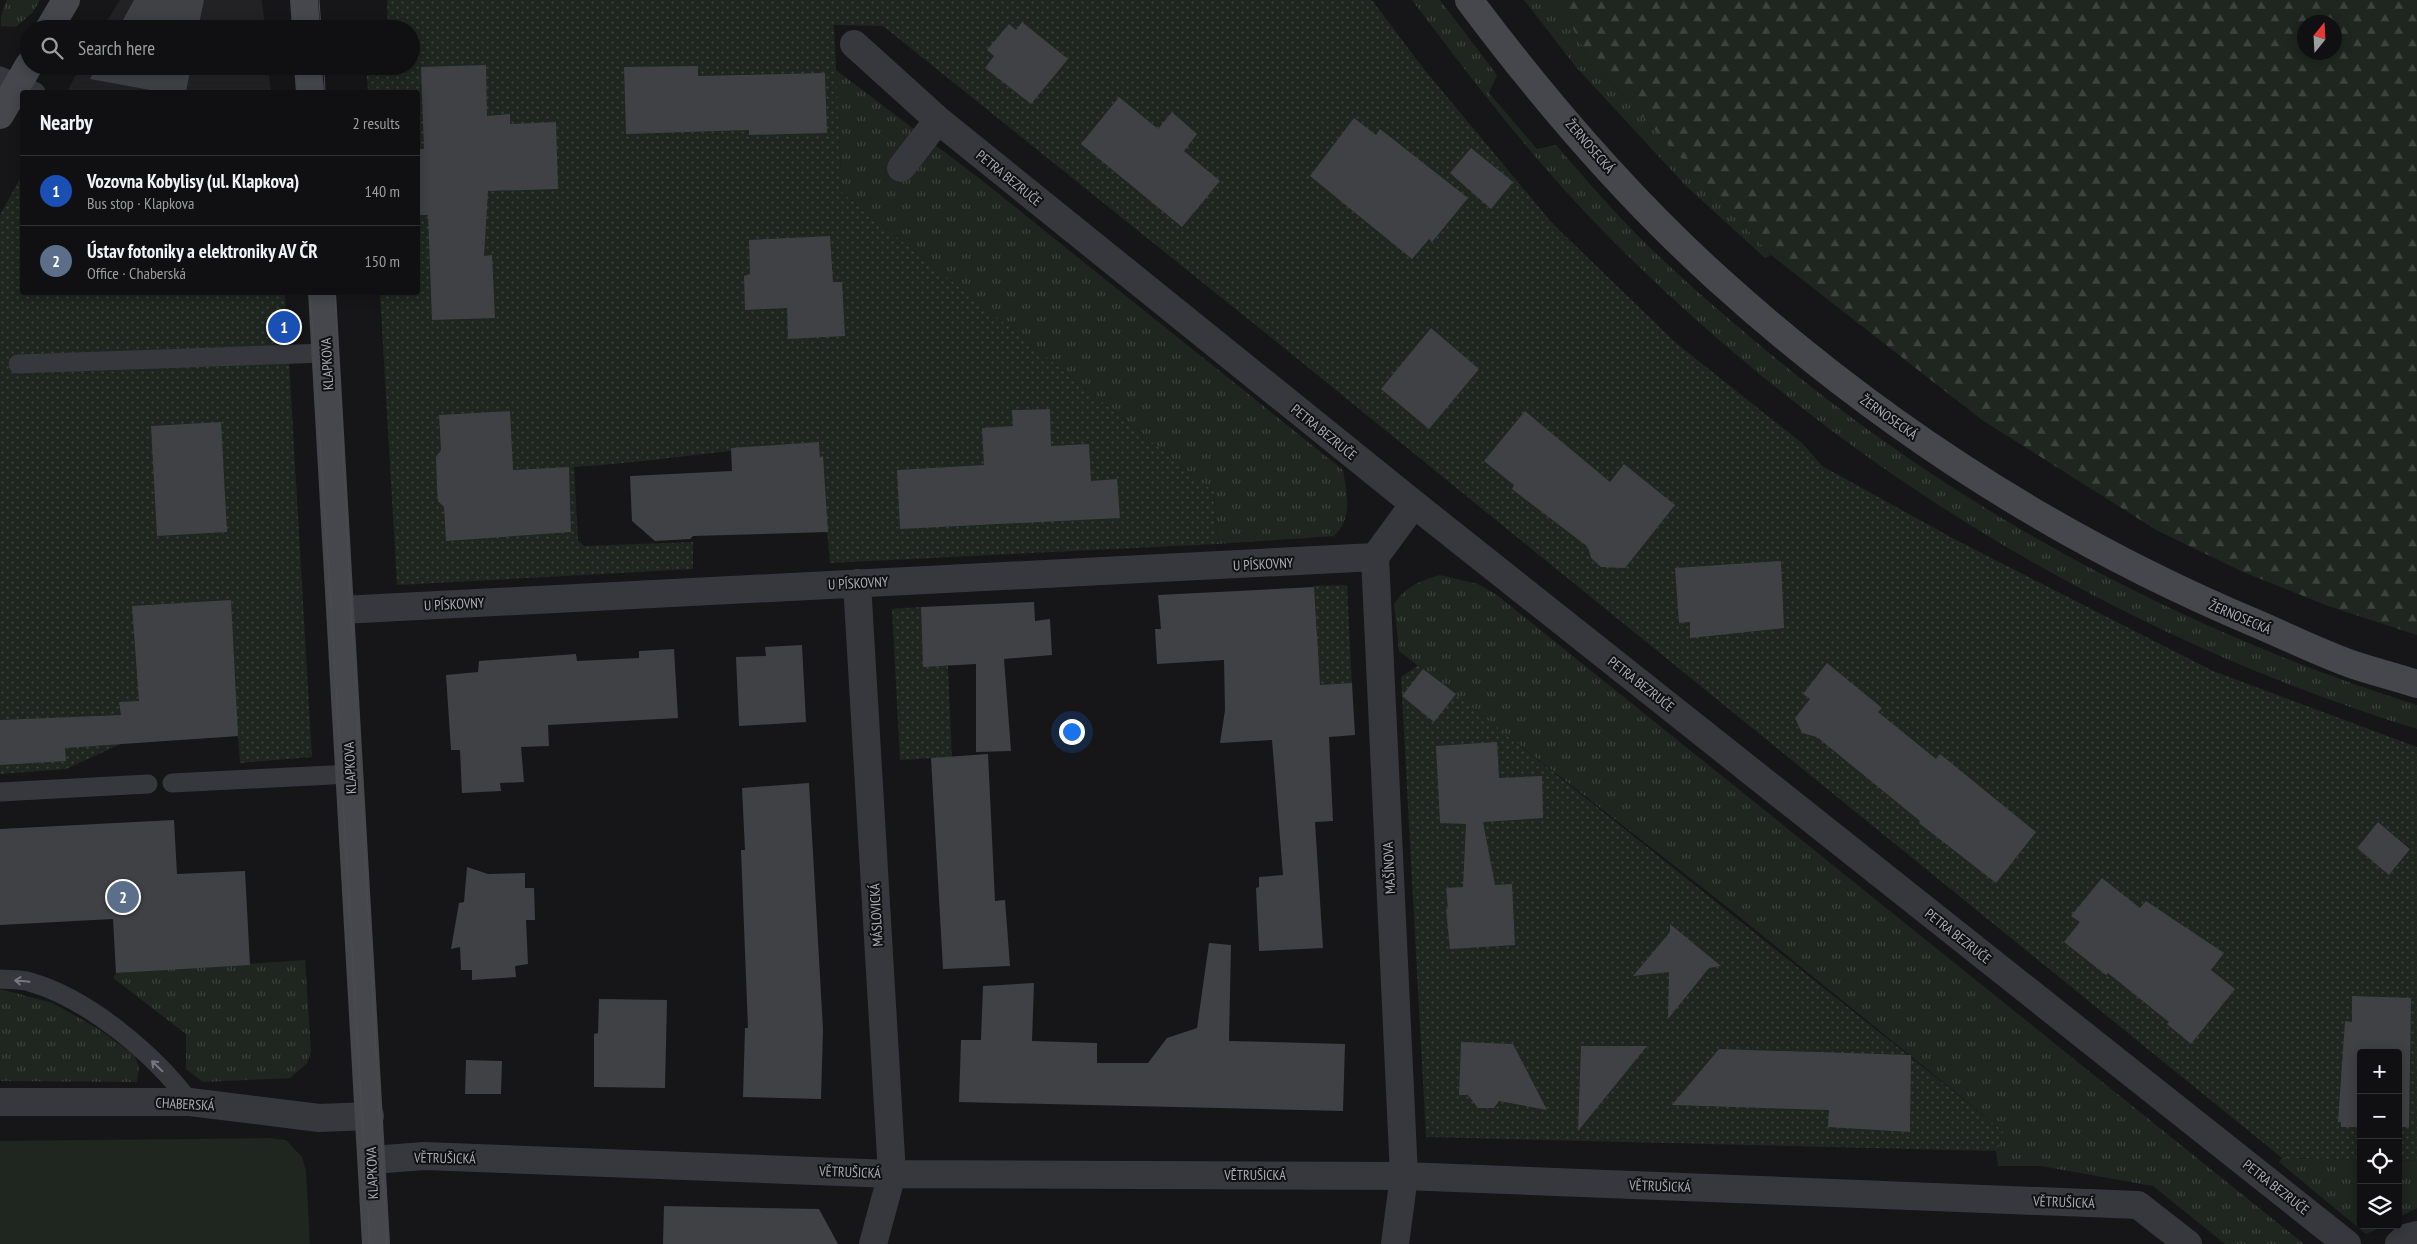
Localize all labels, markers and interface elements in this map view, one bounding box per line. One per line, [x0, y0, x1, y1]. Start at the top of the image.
north arrow [2297, 15, 2342, 60]
search box [20, 20, 420, 75]
icon: search [38, 34, 66, 62]
text: Search here [78, 36, 155, 60]
text: Nearby [40, 109, 93, 136]
text: 2 results [353, 113, 400, 133]
street label: ŽERNOSECKÁ [1562, 115, 1619, 177]
street label: PETRA BEZRUČE [973, 146, 1045, 210]
text: Vozovna Kobylisy (ul. Klapkova) [87, 169, 299, 193]
text: 1 [52, 181, 60, 201]
text: 140 m [365, 181, 400, 201]
text: Bus stop · Klapkova [87, 193, 194, 213]
text: Ústav fotoniky a elektroniky AV ČR [87, 239, 318, 263]
text: 2 [52, 251, 60, 271]
text: 150 m [365, 251, 400, 271]
text: Office · Chaberská [87, 263, 186, 283]
pin: 1 [268, 308, 300, 346]
street label: KLAPKOVA [317, 337, 337, 391]
street label: ŽERNOSECKÁ [1857, 391, 1921, 443]
street label: PETRA BEZRUČE [1288, 400, 1360, 464]
street label: U PÍSKOVNY [1232, 553, 1294, 575]
street label: U PÍSKOVNY [827, 572, 889, 594]
street label: U PÍSKOVNY [423, 593, 485, 615]
street label: ŽERNOSECKÁ [2206, 596, 2274, 638]
street label: PETRA BEZRUČE [1604, 652, 1678, 716]
your location [1059, 719, 1085, 745]
street label: KLAPKOVA [340, 741, 360, 795]
street label: MAŠÍNOVA [1379, 841, 1399, 895]
pin: 2 [107, 878, 139, 916]
street label: MÁSLOVICKÁ [865, 883, 887, 947]
street label: PETRA BEZRUČE [1921, 904, 1995, 968]
one-way arrow [14, 976, 30, 986]
map controls [2357, 1049, 2402, 1229]
button: + [2357, 1049, 2402, 1094]
one-way arrow [151, 1060, 164, 1072]
street label: CHABERSKÁ [155, 1093, 215, 1115]
button: − [2357, 1094, 2402, 1139]
button: locate [2357, 1139, 2402, 1184]
street label: KLAPKOVA [362, 1146, 382, 1199]
street label: VĚTRUŠICKÁ [413, 1148, 476, 1168]
street label: PETRA BEZRUČE [2239, 1155, 2313, 1219]
street label: VĚTRUŠICKÁ [818, 1162, 881, 1182]
street label: VĚTRUŠICKÁ [1223, 1166, 1286, 1184]
street label: VĚTRUŠICKÁ [1628, 1176, 1691, 1196]
button: layers [2357, 1184, 2402, 1229]
street label: VĚTRUŠICKÁ [2032, 1192, 2095, 1212]

